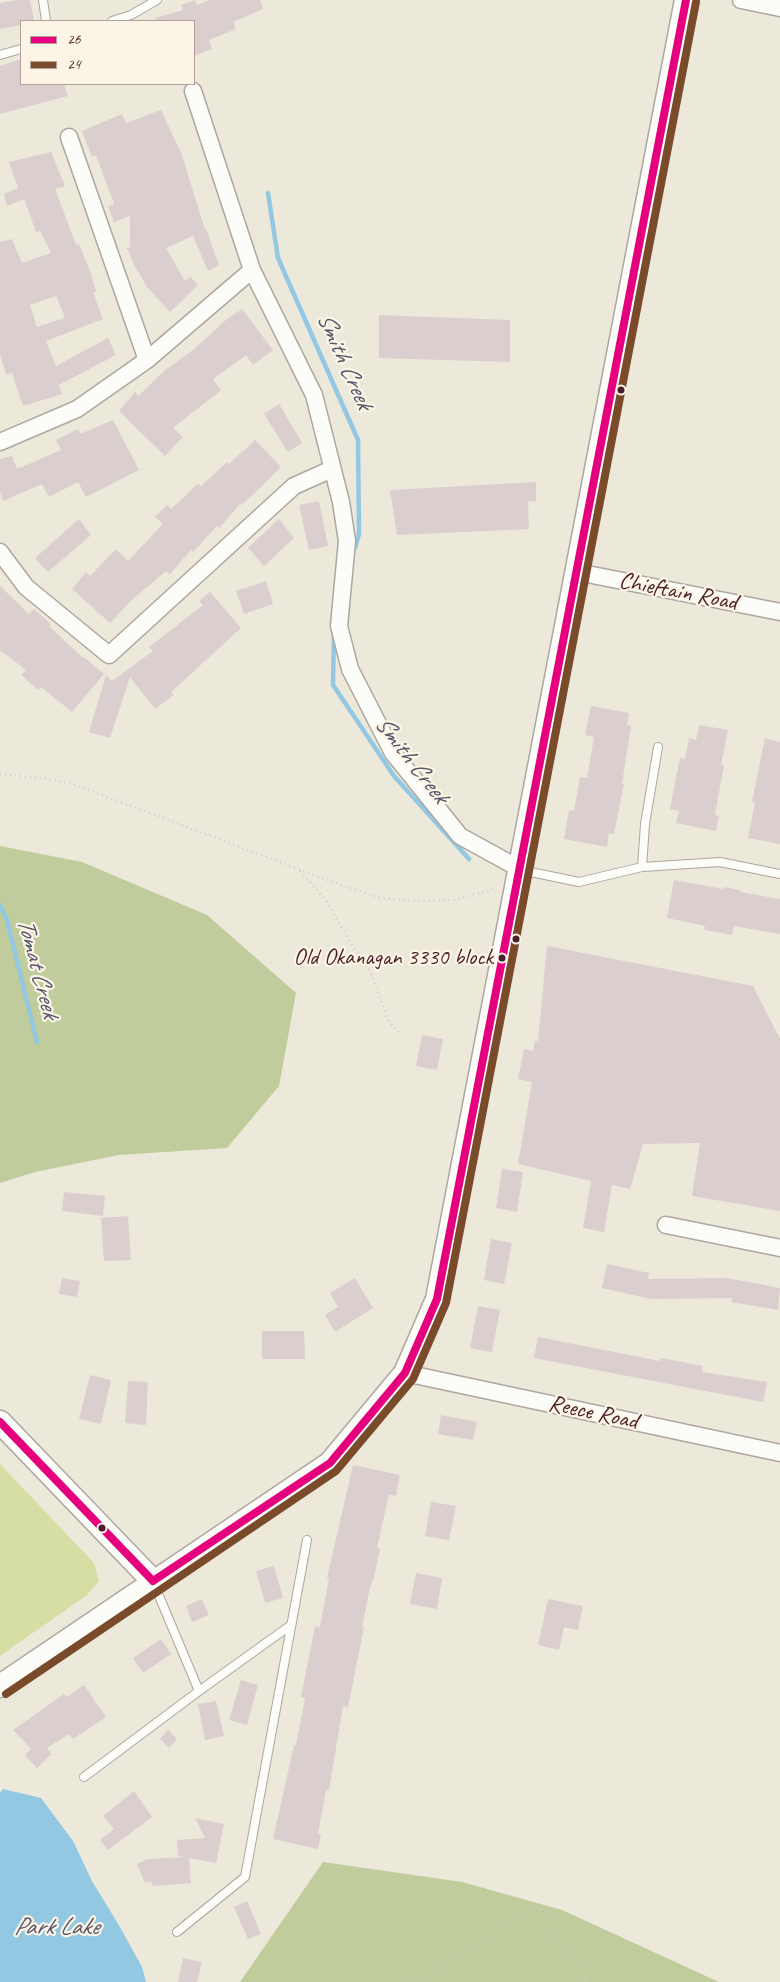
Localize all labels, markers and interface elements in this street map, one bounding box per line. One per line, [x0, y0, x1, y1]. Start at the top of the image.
legend [20, 20, 195, 85]
text: 26 [67, 30, 81, 49]
text: 24 [67, 55, 81, 74]
water label: Smith Creek [309, 308, 379, 414]
unlabelled marker [616, 385, 626, 395]
street label: Chieftain Road [616, 566, 740, 618]
water label: Smith Creek [368, 710, 454, 810]
water label: Tomat Creek [9, 915, 65, 1021]
unlabelled marker [511, 934, 521, 944]
place label: Old Okanagan 3330 block [294, 944, 493, 972]
marker: Old Okanagan 3330 block [497, 953, 507, 963]
street label: Reece Road [546, 1390, 640, 1436]
unlabelled marker [97, 1523, 107, 1533]
water label: Park Lake [14, 1912, 98, 1942]

